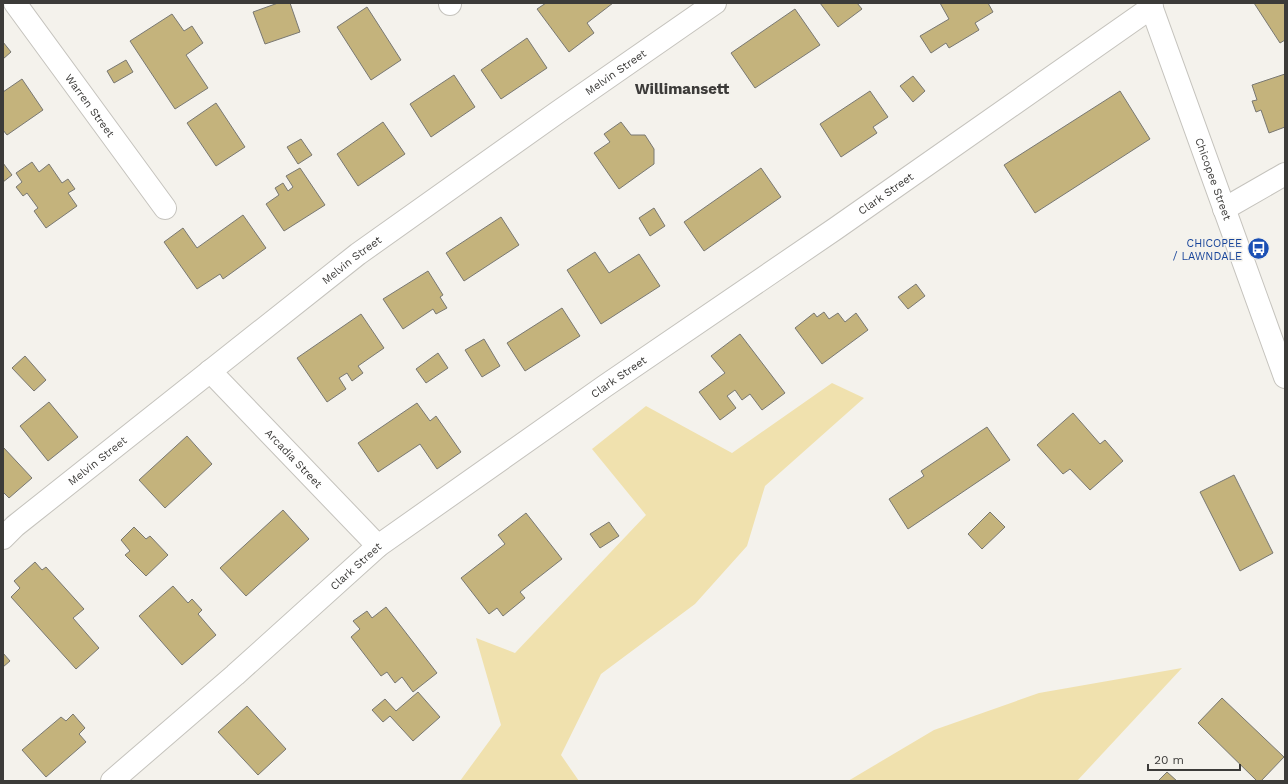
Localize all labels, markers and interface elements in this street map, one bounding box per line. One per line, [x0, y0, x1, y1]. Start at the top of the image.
street label: Melvin Street [583, 47, 649, 98]
street label: Warren Street [62, 72, 117, 140]
district label: Willimansett [635, 80, 730, 98]
street label: Chicopee Street [1192, 136, 1234, 222]
street label: Clark Street [856, 170, 916, 218]
street label: Melvin Street [320, 233, 384, 287]
bus stop icon: CHICOPEE / LAWNDALE [1245, 236, 1271, 262]
place label: CHICOPEE / LAWNDALE [1173, 237, 1242, 263]
street label: Clark Street [588, 353, 649, 401]
street label: Arcadia Street [262, 426, 325, 491]
street label: Melvin Street [66, 434, 130, 488]
street label: Clark Street [328, 540, 384, 593]
scale bar [1148, 746, 1240, 772]
text: 20 m [1154, 753, 1184, 767]

